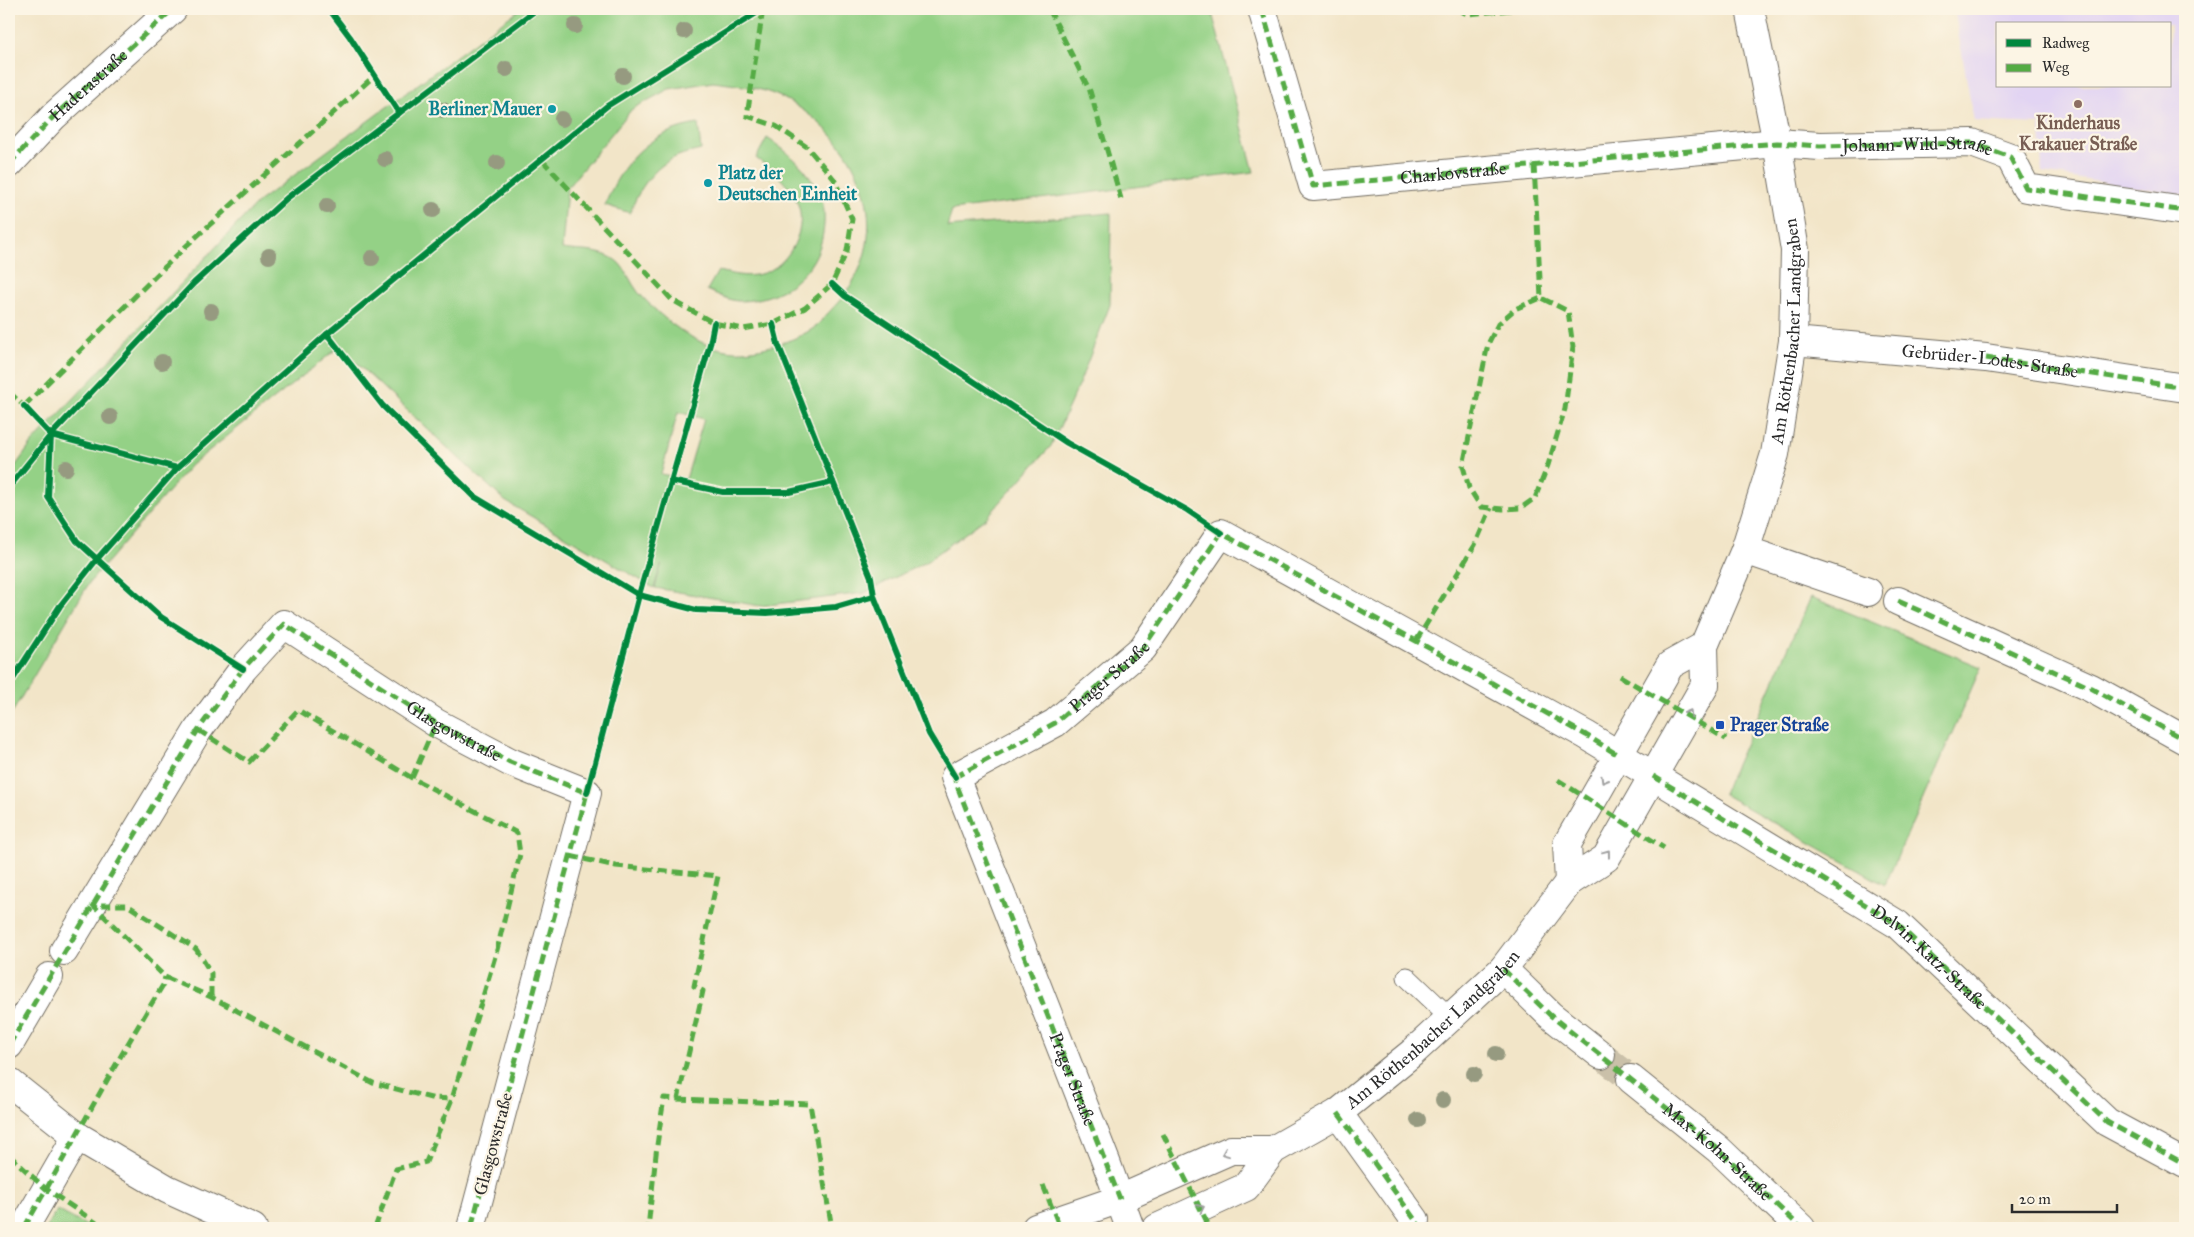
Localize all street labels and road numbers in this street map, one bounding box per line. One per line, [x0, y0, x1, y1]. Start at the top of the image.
street label: Haderastraße [44, 44, 132, 126]
street label: Johann-Wild-Straße [1840, 132, 1996, 161]
street label: Charkovstraße [1399, 157, 1507, 189]
street label: Am Röthenbacher Landgraben [1766, 217, 1807, 447]
street label: Gebrüder-Lodes-Straße [1901, 340, 2080, 383]
street label: Prager Straße [1064, 637, 1155, 717]
street label: Glasgowstraße [402, 696, 505, 767]
street label: Delvin-Katz-Straße [1867, 900, 1992, 1014]
street label: Am Röthenbacher Landgraben [1340, 946, 1524, 1114]
street label: Prager Straße [1044, 1029, 1101, 1129]
street label: Glasgowstraße [469, 1090, 518, 1198]
street label: Max-Kohn-Straße [1658, 1098, 1777, 1206]

